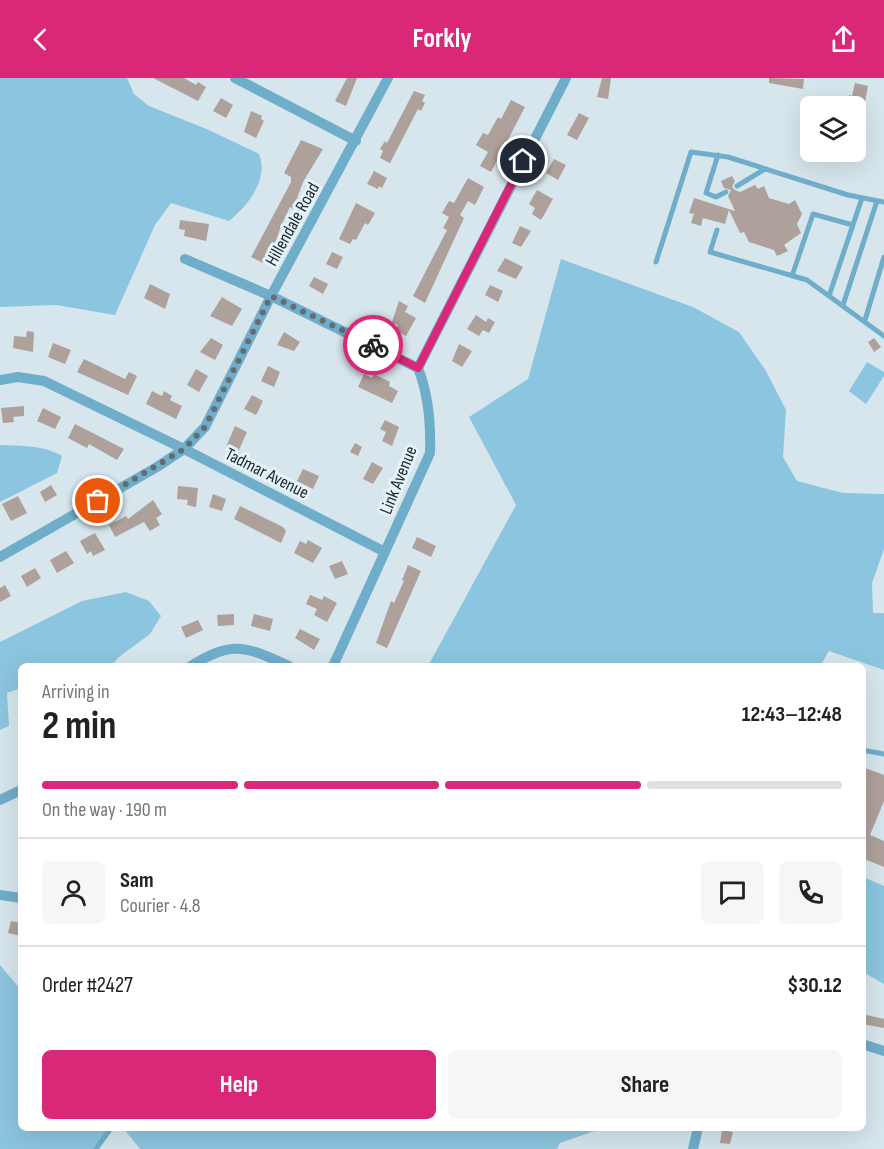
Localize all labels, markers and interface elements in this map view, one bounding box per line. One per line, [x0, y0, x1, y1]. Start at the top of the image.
icon: back [24, 23, 57, 56]
text: Forkly [413, 23, 471, 55]
icon: share [827, 23, 860, 56]
map controls [800, 96, 866, 162]
button: layers [800, 96, 866, 162]
pin [497, 135, 548, 186]
icon: home [506, 144, 539, 177]
street label: Hillendale Road [261, 179, 324, 270]
courier [343, 315, 403, 375]
icon: bike [357, 329, 390, 362]
street label: Tadmar Avenue [221, 443, 312, 503]
street label: Link Avenue [375, 443, 422, 517]
pin [72, 475, 123, 526]
icon: bag [81, 484, 114, 517]
text: Arriving in [42, 680, 110, 704]
text: 12:43–12:48 [742, 701, 842, 728]
text: 2 min [42, 703, 116, 750]
text: On the way · 190 m [42, 798, 167, 822]
button: person [42, 861, 105, 924]
button: chat [701, 861, 764, 924]
button: phone [779, 861, 842, 924]
text: Sam [120, 867, 154, 894]
text: Courier · 4.8 [120, 894, 201, 918]
text: Order #2427 [42, 972, 133, 999]
text: $30.12 [787, 972, 842, 999]
button: Help [42, 1050, 436, 1119]
button: Share [448, 1050, 842, 1119]

